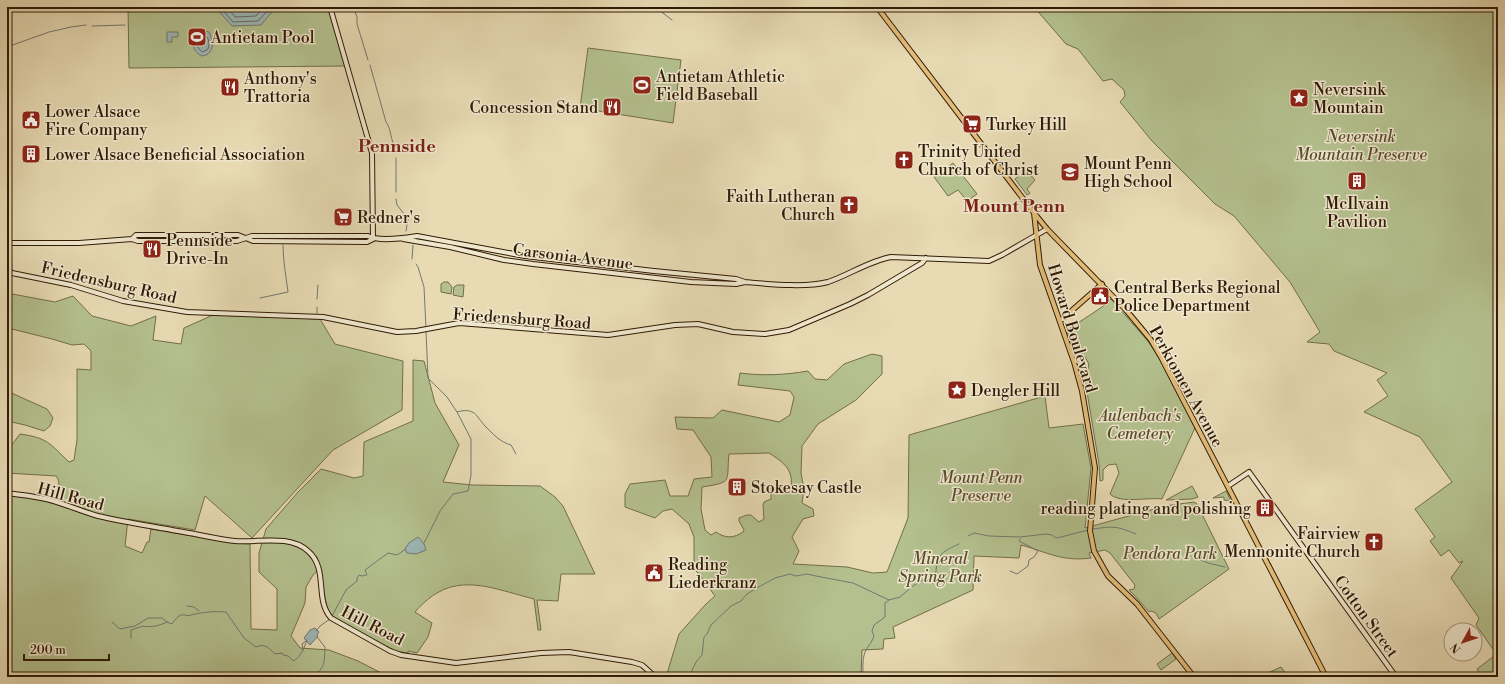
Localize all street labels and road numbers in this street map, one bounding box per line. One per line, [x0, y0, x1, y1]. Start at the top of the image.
street label: Carsonia Avenue [512, 240, 634, 274]
street label: Friedensburg Road [39, 258, 178, 308]
street label: Howard Boulevard [1043, 261, 1101, 395]
street label: Friedensburg Road [452, 304, 592, 334]
street label: Perkiomen Avenue [1145, 323, 1228, 450]
street label: Hill Road [35, 479, 106, 515]
street label: Cotton Street [1330, 572, 1403, 662]
street label: Hill Road [338, 602, 407, 650]

